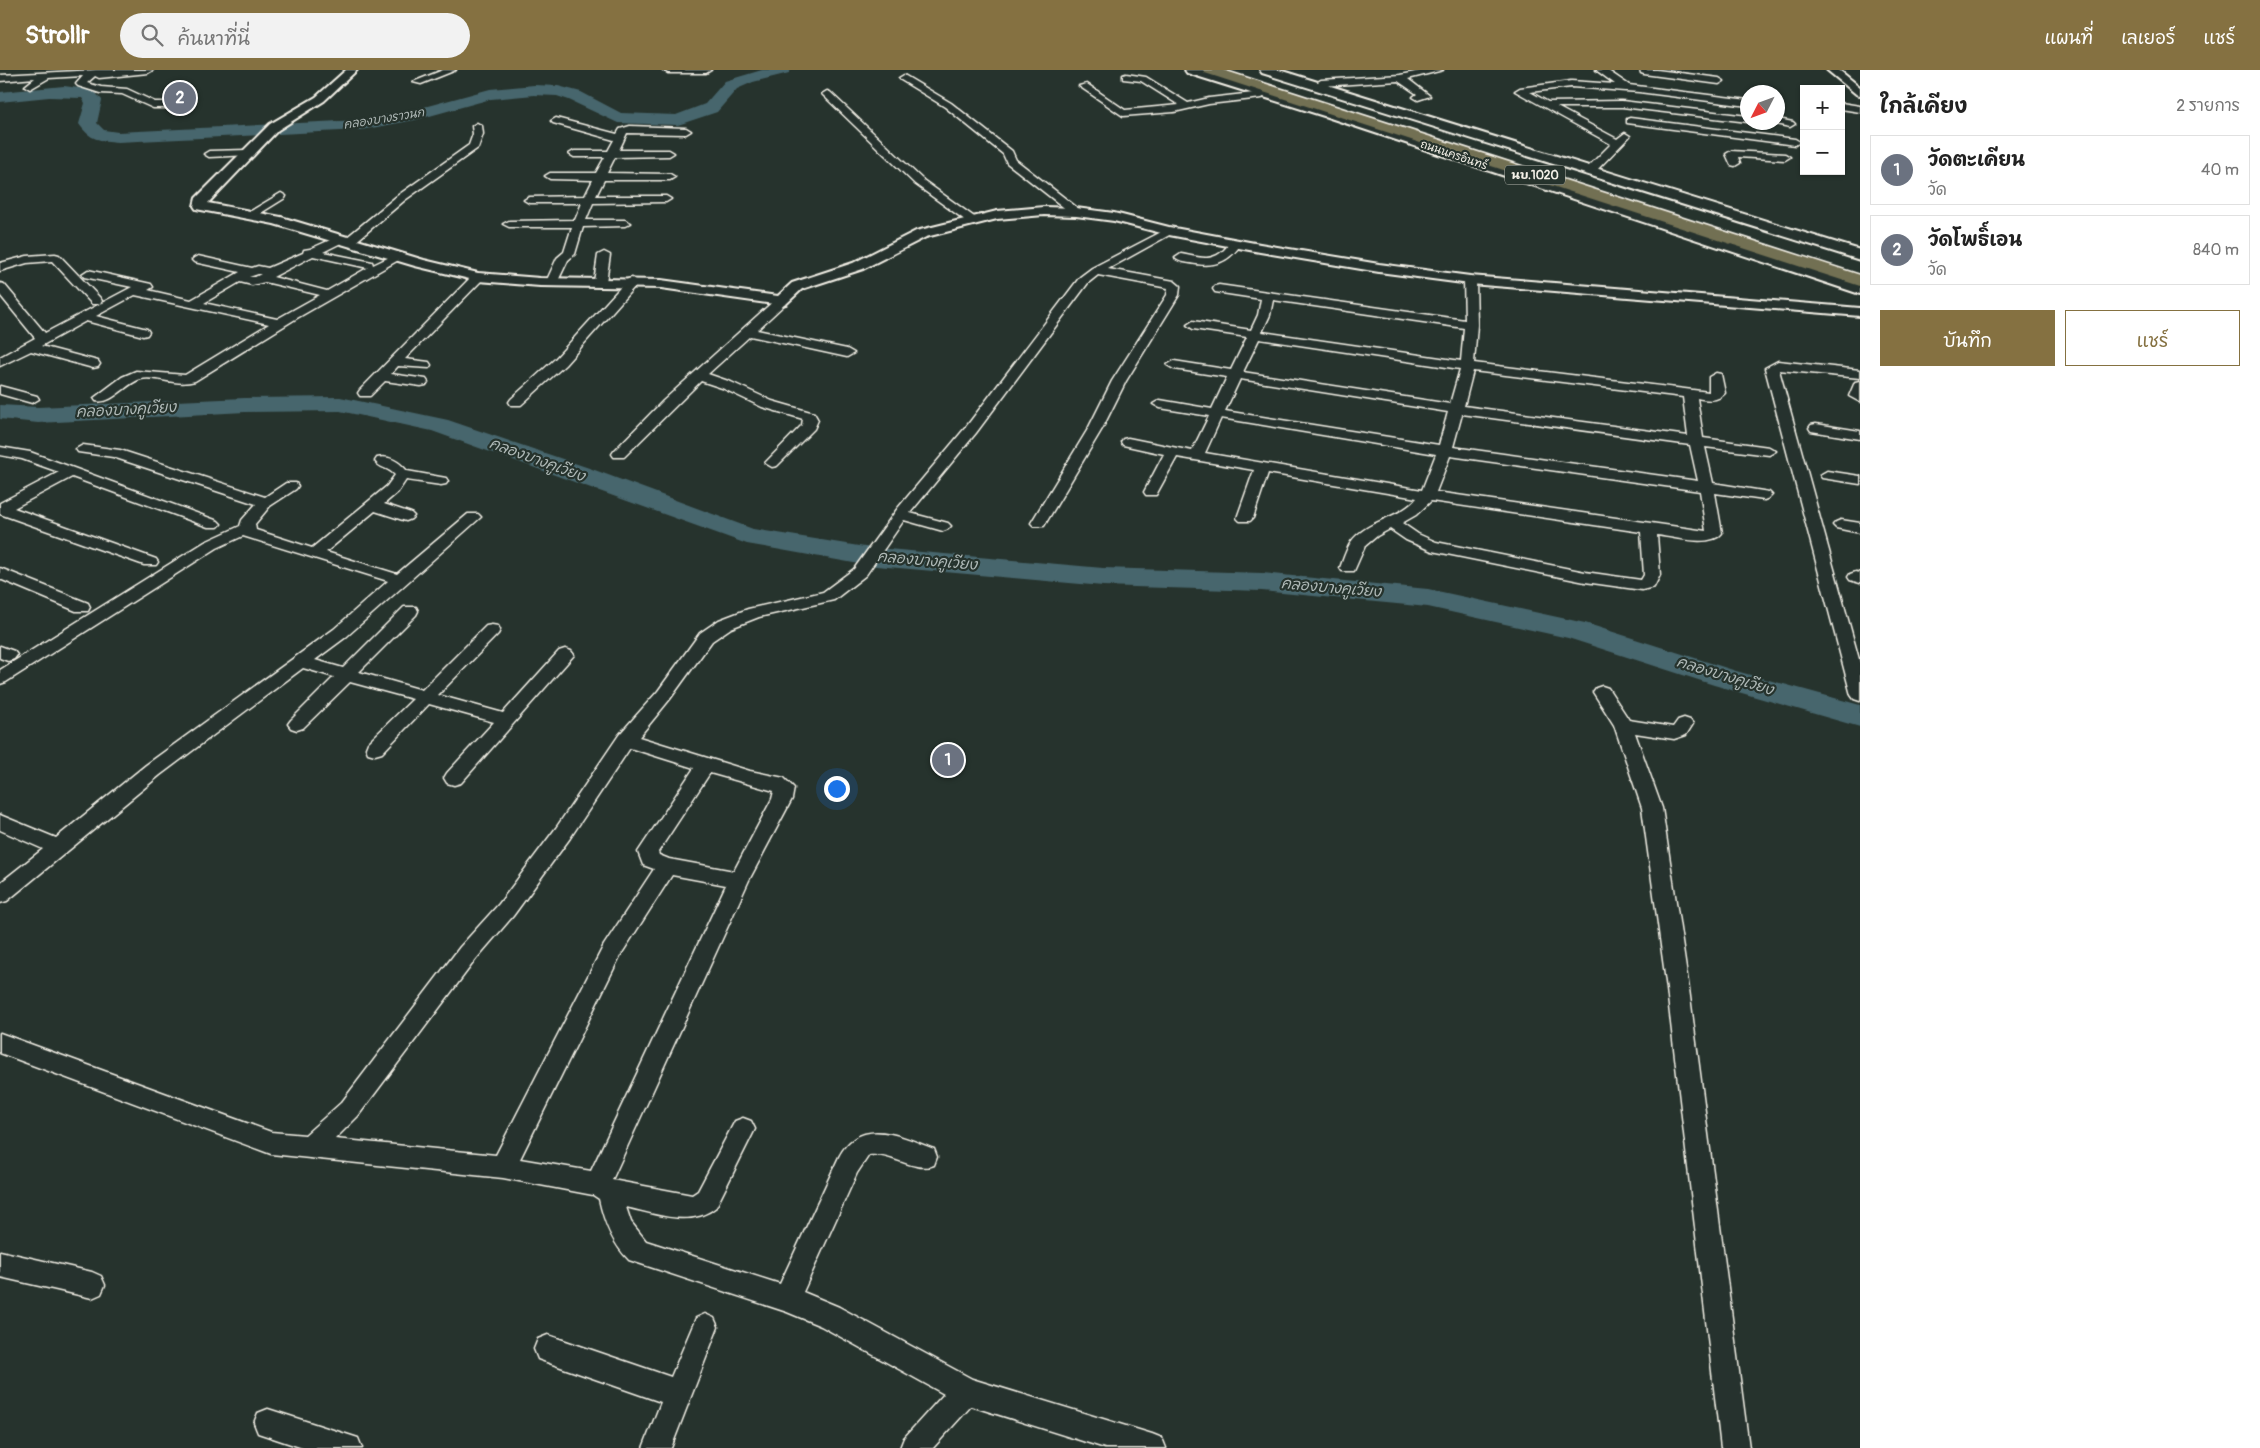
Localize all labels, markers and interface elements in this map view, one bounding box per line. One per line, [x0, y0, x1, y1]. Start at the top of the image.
search box [120, 13, 470, 58]
text: Strollr [25, 21, 90, 50]
icon: search [138, 21, 166, 49]
text: ค้นหาที่นี่ [178, 27, 250, 51]
text: แผนที่ [2045, 27, 2093, 50]
text: เลเยอร์ [2121, 27, 2175, 50]
text: แชร์ [2203, 27, 2235, 50]
pin: 2 [164, 79, 196, 117]
north arrow [1740, 85, 1785, 130]
map controls [1800, 85, 1845, 175]
button: + [1800, 85, 1845, 130]
text: ใกล้เคียง [1880, 93, 1967, 120]
text: 2 รายการ [2176, 96, 2240, 116]
water label: คลองบางราวนก [343, 105, 427, 133]
button: − [1800, 130, 1845, 175]
street label: ถนนนครอินทร์ [1419, 136, 1490, 173]
text: วัดตะเคียน [1928, 148, 2025, 172]
text: 1 [1894, 160, 1900, 180]
text: 40 m [2201, 160, 2239, 180]
road number: นบ.1020 [1505, 166, 1565, 184]
text: วัด [1928, 180, 1947, 200]
text: วัดโพธิ์เอน [1928, 228, 2022, 252]
text: 2 [1893, 240, 1901, 260]
text: 840 m [2193, 240, 2239, 260]
text: วัด [1928, 260, 1947, 280]
button: บันทึก [1880, 310, 2055, 366]
button: แชร์ [2065, 310, 2240, 366]
water label: คลองบางคูเวียง [75, 397, 178, 423]
water label: คลองบางคูเวียง [486, 433, 589, 487]
water label: คลองบางคูเวียง [876, 546, 979, 576]
water label: คลองบางคูเวียง [1280, 573, 1383, 603]
water label: คลองบางคูเวียง [1674, 651, 1777, 701]
pin: 1 [932, 741, 964, 779]
your location [824, 776, 850, 802]

